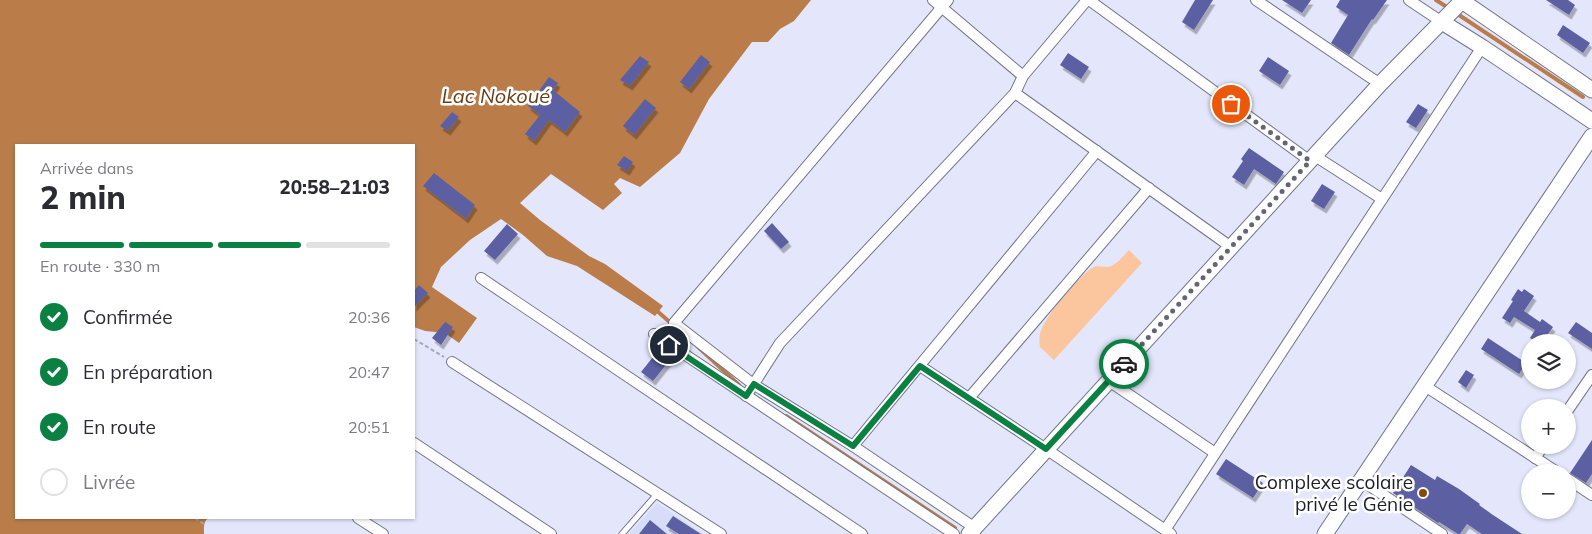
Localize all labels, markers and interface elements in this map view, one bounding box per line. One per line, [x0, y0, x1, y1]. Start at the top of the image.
water label: Lac Nokoué [442, 83, 550, 108]
pin [1210, 83, 1252, 125]
icon: bag [1217, 90, 1245, 118]
text: Arrivée dans [40, 158, 134, 178]
text: 20:58–21:03 [279, 175, 390, 199]
text: 2 min [40, 177, 126, 217]
text: En route · 330 m [40, 256, 160, 276]
icon: check [40, 303, 68, 331]
text: Confirmée [83, 305, 172, 329]
text: 20:36 [348, 307, 390, 327]
pin [648, 324, 690, 366]
icon: home [655, 331, 683, 359]
map controls [1521, 334, 1576, 519]
button: layers [1521, 334, 1576, 389]
courier [1099, 339, 1149, 389]
icon: car [1110, 350, 1138, 378]
icon: check [40, 358, 68, 386]
text: En préparation [83, 360, 213, 384]
text: 20:47 [348, 362, 390, 382]
button: + [1521, 399, 1576, 454]
icon: check [40, 413, 68, 441]
text: En route [83, 415, 156, 439]
text: 20:51 [348, 417, 390, 437]
button: − [1521, 464, 1576, 519]
text: Livrée [83, 470, 135, 494]
place label: Complexe scolaire privé le Génie [1255, 470, 1413, 516]
marker: Complexe scolaire privé le Génie [1417, 487, 1429, 499]

